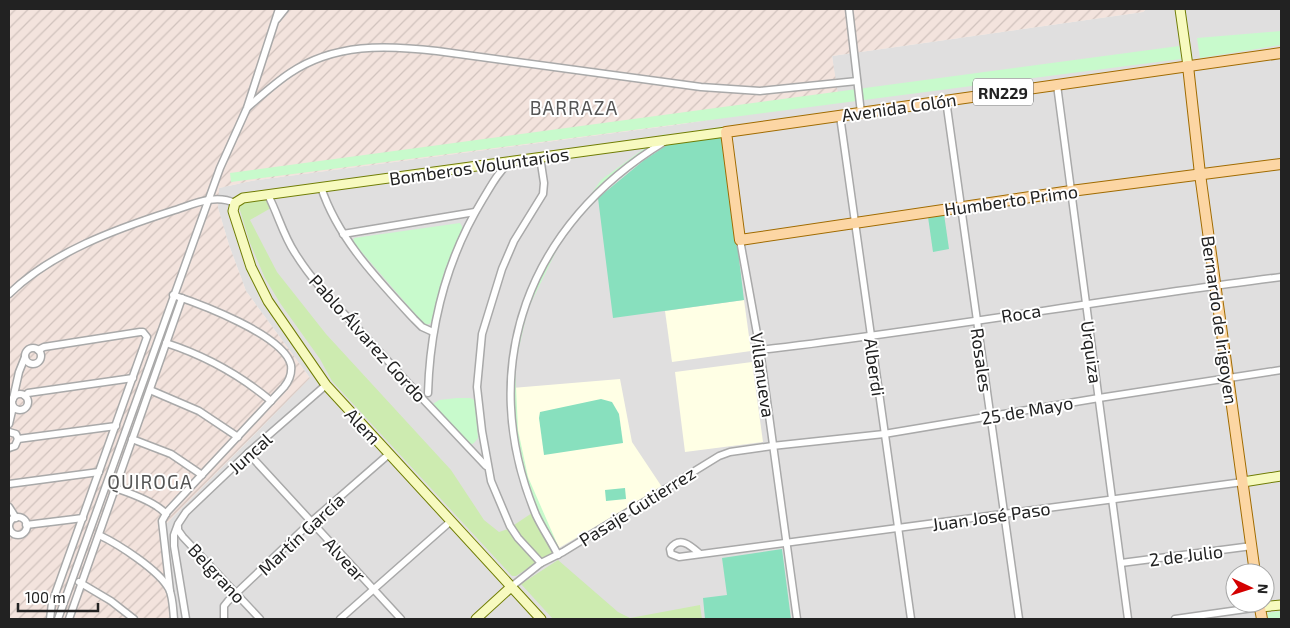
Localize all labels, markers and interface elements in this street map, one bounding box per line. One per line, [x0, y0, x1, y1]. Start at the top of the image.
road number: RN229 [973, 78, 1033, 105]
street label: Avenida Colón [840, 88, 958, 126]
district label: BARRAZA [530, 96, 618, 119]
street label: Bomberos Voluntarios [388, 142, 570, 190]
street label: Humberto Primo [943, 180, 1079, 220]
street label: Bernardo de Irigoyen [1197, 234, 1243, 406]
street label: Pablo Álvarez Gordo [305, 270, 431, 406]
street label: Roca [1000, 299, 1042, 327]
street label: Urquiza [1077, 319, 1107, 385]
street label: Rosales [967, 327, 997, 393]
street label: Villanueva [746, 331, 780, 419]
street label: Alberdi [860, 337, 890, 397]
street label: 25 de Mayo [979, 391, 1075, 429]
street label: Alem [341, 403, 385, 449]
street label: Juncal [224, 427, 277, 478]
street label: Pasaje Gutierrez [575, 461, 699, 551]
district label: QUIROGA [107, 470, 193, 493]
street label: Martín García [253, 488, 349, 580]
street label: Juan José Paso [930, 497, 1052, 535]
street label: Alvear [319, 532, 371, 586]
street label: Belgrano [184, 538, 250, 608]
street label: 2 de Julio [1148, 540, 1224, 570]
north arrow [1225, 563, 1275, 613]
scale bar [18, 580, 98, 612]
text: N [1255, 583, 1272, 595]
text: 100 m [25, 588, 66, 606]

